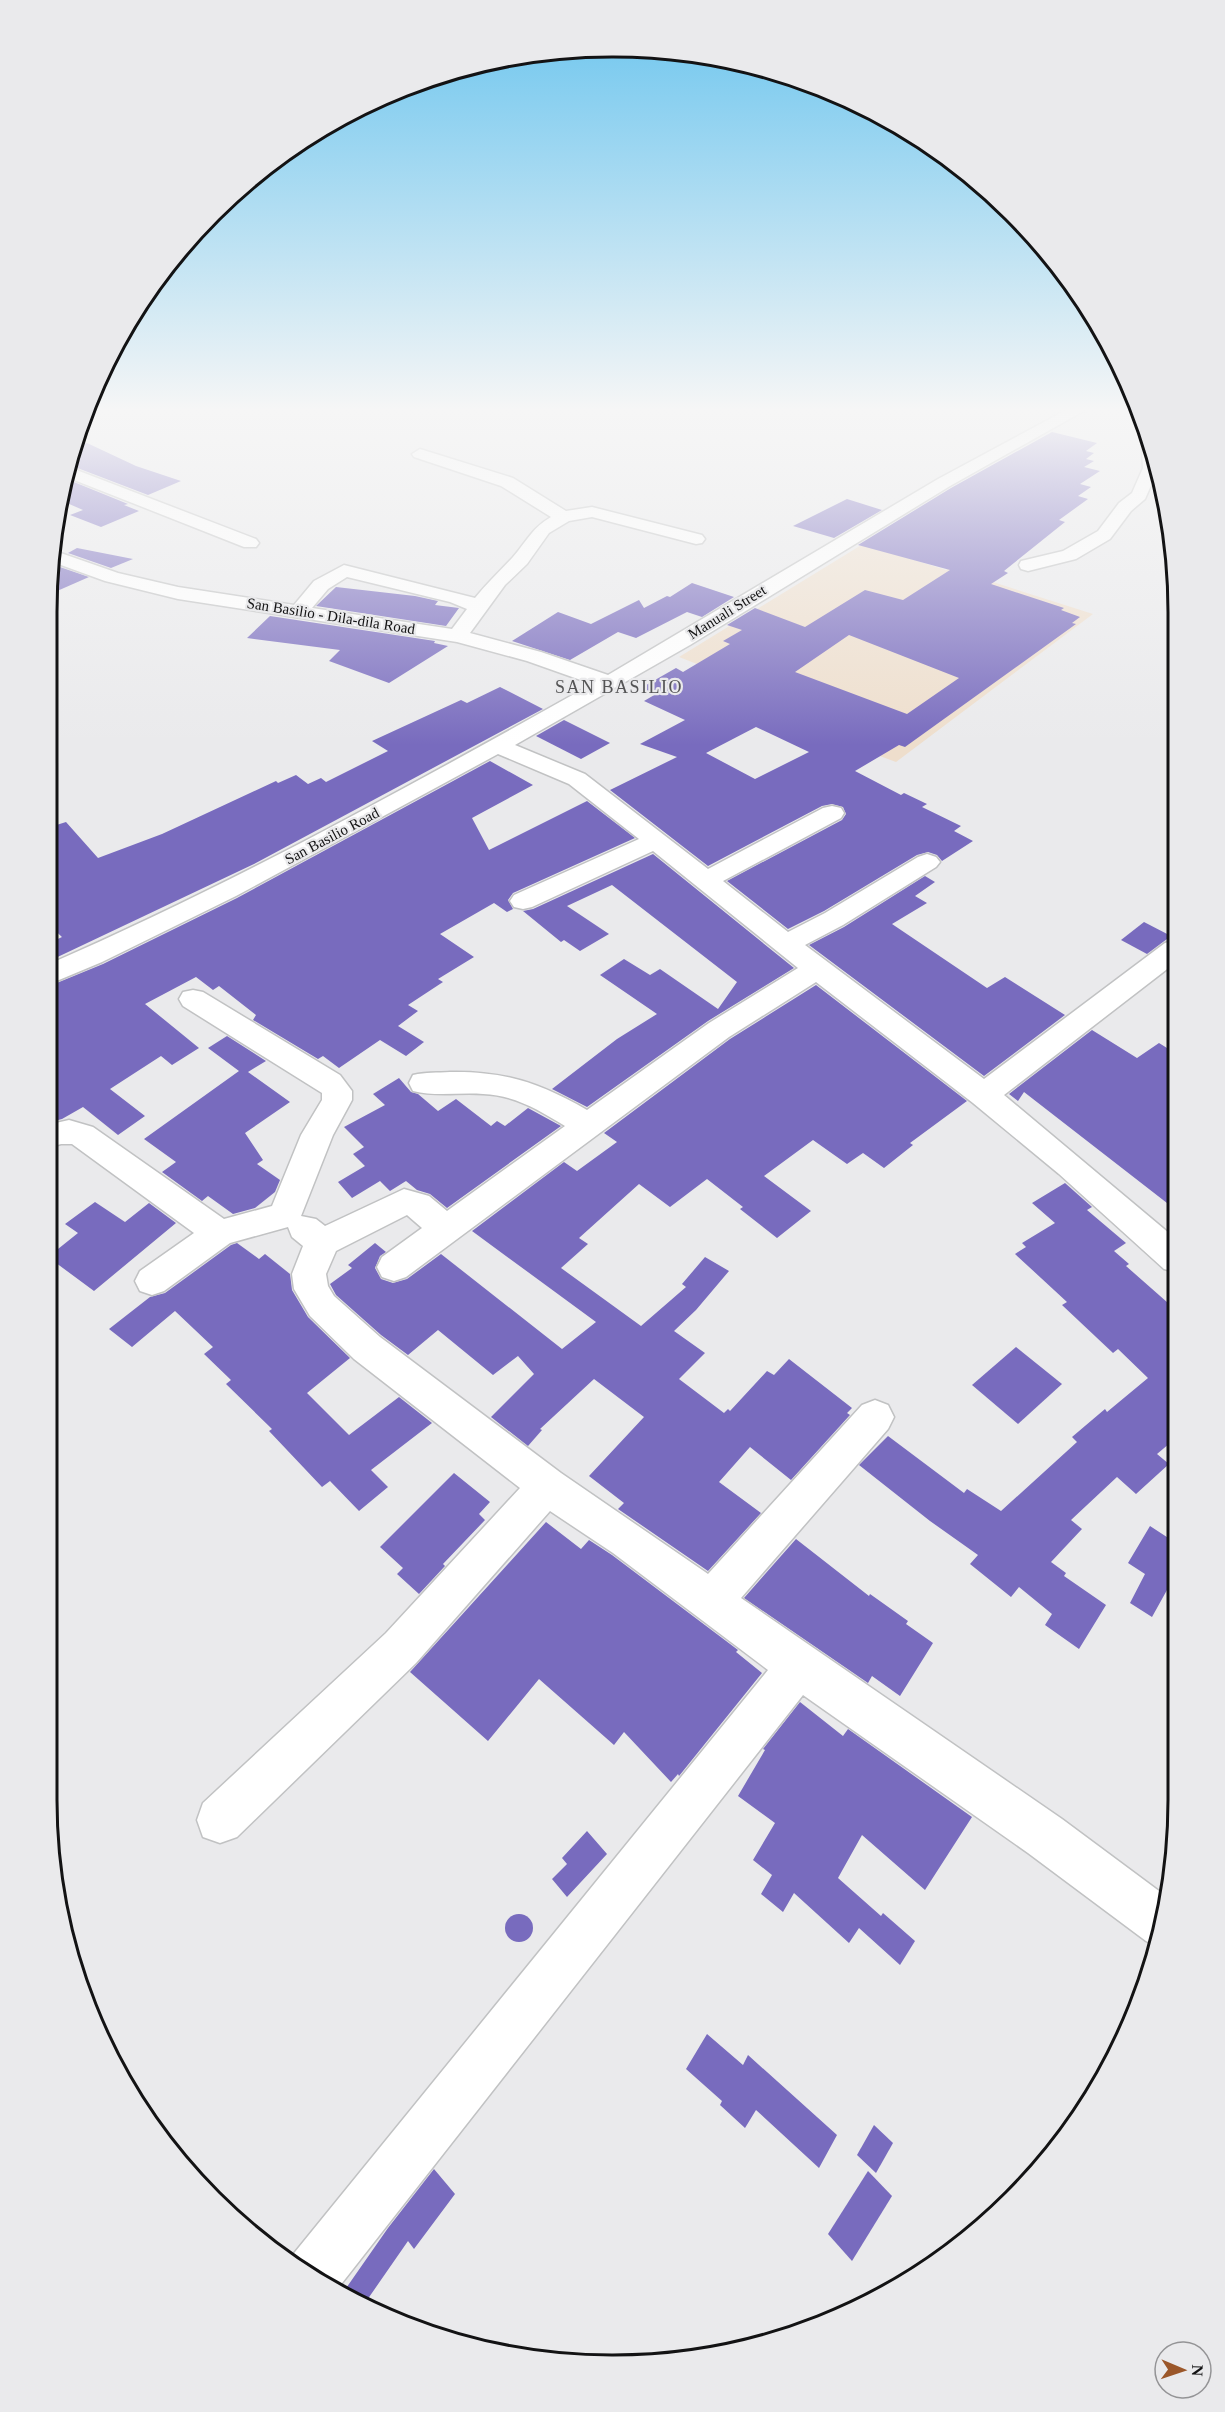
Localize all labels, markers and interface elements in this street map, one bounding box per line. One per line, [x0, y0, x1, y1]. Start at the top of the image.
street label: Manuali Street [685, 581, 770, 642]
street label: San Basilio - Dila-dila Road [246, 595, 417, 637]
district label: SAN BASILIO [555, 677, 683, 697]
street label: San Basilio Road [282, 804, 382, 868]
north arrow [1153, 2340, 1213, 2400]
text: N [1189, 2364, 1206, 2377]

